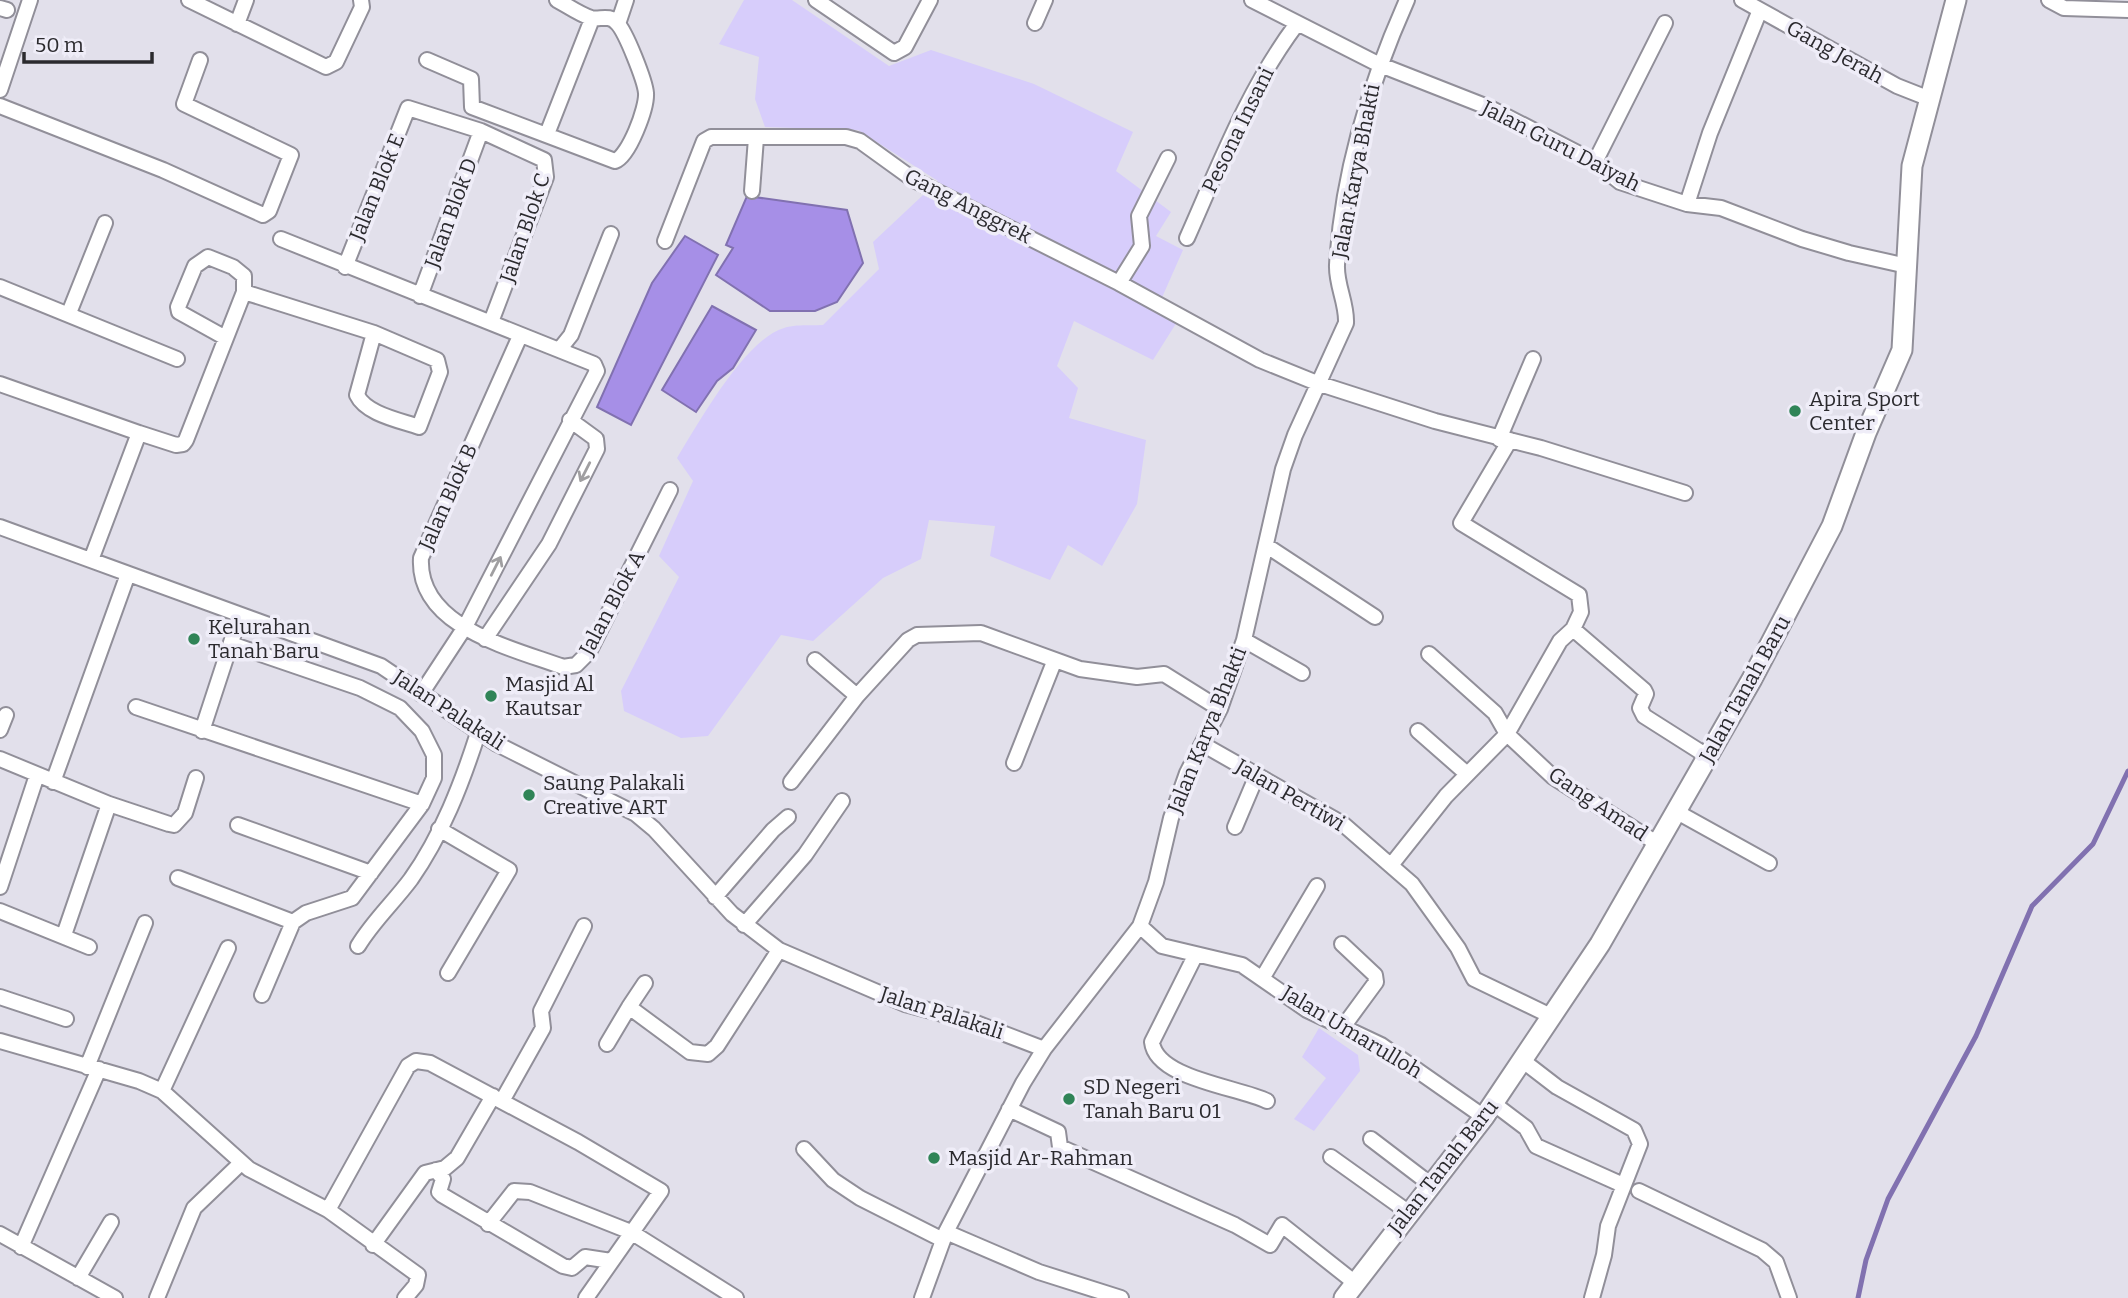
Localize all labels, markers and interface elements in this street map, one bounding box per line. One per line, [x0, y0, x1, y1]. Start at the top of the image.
street label: Gang Jerah [1782, 15, 1888, 89]
scale bar [24, 21, 152, 65]
text: 50 m [35, 32, 84, 58]
street label: Pesona Insani [1196, 63, 1280, 197]
street label: Jalan Karya Bhakti [1326, 81, 1386, 262]
street label: Jalan Guru Daiyah [1476, 94, 1645, 197]
street label: Jalan Blok E [343, 130, 410, 245]
street label: Jalan Blok D [419, 154, 483, 273]
street label: Gang Anggrek [900, 163, 1036, 249]
street label: Jalan Blok C [494, 170, 556, 287]
place label: Apira Sport Center [1809, 386, 1920, 436]
marker: Apira Sport Center [1787, 403, 1803, 419]
street label: Jalan Blok B [413, 440, 483, 555]
one-way arrow [578, 461, 592, 482]
street label: Jalan Blok A [573, 546, 651, 661]
one-way arrow [490, 556, 504, 577]
street label: Jalan Tanah Baru [1693, 611, 1796, 768]
place label: Kelurahan Tanah Baru [208, 614, 319, 664]
marker: Kelurahan Tanah Baru [186, 631, 202, 647]
street label: Jalan Karya Bhakti [1161, 643, 1252, 818]
street label: Jalan Palakali [387, 664, 510, 756]
place label: Masjid Al Kautsar [505, 671, 594, 721]
marker: Masjid Al Kautsar [483, 688, 499, 704]
street label: Jalan Pertiwi [1230, 753, 1349, 837]
street label: Gang Amad [1543, 761, 1653, 847]
place label: Saung Palakali Creative ART [543, 770, 685, 820]
marker: Saung Palakali Creative ART [521, 787, 537, 803]
street label: Jalan Umarulloh [1276, 979, 1427, 1084]
street label: Jalan Palakali [876, 980, 1007, 1045]
place label: SD Negeri Tanah Baru 01 [1083, 1074, 1221, 1124]
marker: SD Negeri Tanah Baru 01 [1061, 1091, 1077, 1107]
street label: Jalan Tanah Baru [1382, 1094, 1504, 1240]
place label: Masjid Ar-Rahman [948, 1145, 1133, 1171]
marker: Masjid Ar-Rahman [926, 1150, 942, 1166]

